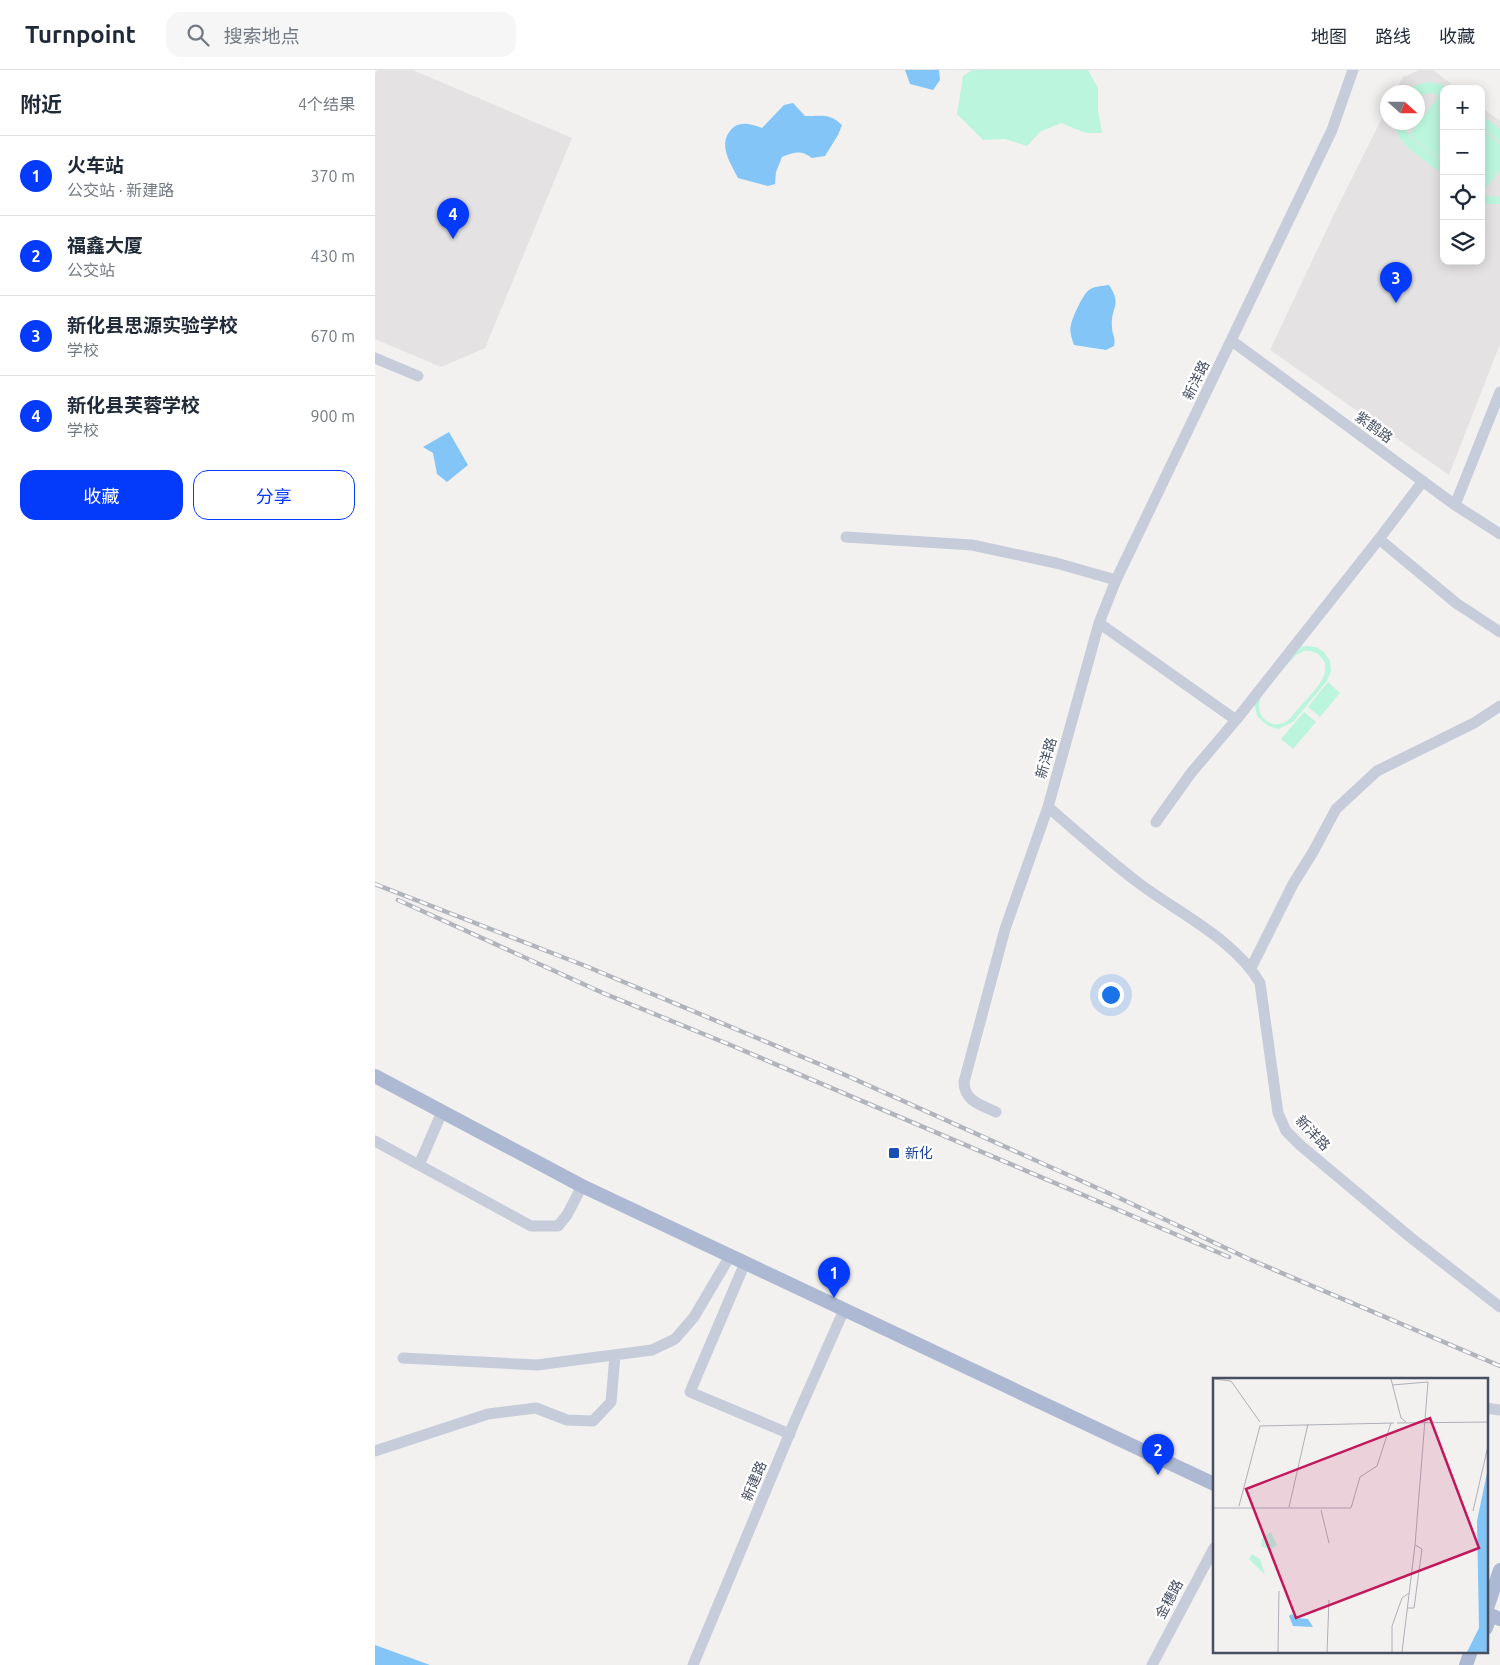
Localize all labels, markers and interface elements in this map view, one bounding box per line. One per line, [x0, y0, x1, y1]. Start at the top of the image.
search box [166, 12, 516, 57]
text: Turnpoint [25, 21, 136, 48]
icon: search [184, 21, 212, 49]
text: 搜索地点 [224, 25, 300, 47]
text: 地图 [1311, 26, 1347, 46]
text: 路线 [1375, 26, 1411, 46]
text: 收藏 [1439, 26, 1475, 46]
north arrow [1380, 85, 1425, 130]
map controls [1440, 85, 1485, 265]
button: + [1440, 85, 1485, 130]
text: 附近 [20, 92, 62, 116]
text: 4个结果 [298, 95, 355, 113]
button: − [1440, 130, 1485, 175]
text: 火车站 [67, 154, 124, 176]
text: 1 [31, 167, 41, 185]
text: 370 m [310, 167, 355, 185]
button: locate [1440, 175, 1485, 220]
text: 公交站 · 新建路 [67, 181, 174, 199]
pin: 4 [437, 198, 469, 239]
button: layers [1440, 220, 1485, 265]
text: 福鑫大厦 [67, 234, 143, 256]
text: 2 [31, 247, 41, 265]
text: 430 m [310, 247, 355, 265]
text: 公交站 [67, 261, 115, 279]
pin: 3 [1380, 262, 1412, 303]
text: 新化县思源实验学校 [67, 314, 238, 336]
text: 3 [31, 327, 41, 345]
text: 670 m [310, 327, 355, 345]
text: 学校 [67, 341, 99, 359]
street label: 新洋路 [1180, 358, 1212, 402]
text: 新化县芙蓉学校 [67, 394, 200, 416]
text: 4 [31, 407, 41, 425]
text: 900 m [310, 407, 355, 425]
street label: 紫鹊路 [1352, 408, 1396, 446]
text: 学校 [67, 421, 99, 439]
button: 收藏 [20, 470, 183, 520]
button: 分享 [193, 470, 355, 520]
street label: 新洋路 [1033, 736, 1059, 780]
your location [1098, 982, 1124, 1008]
street label: 新洋路 [1293, 1112, 1333, 1154]
place label: 新化 [905, 1145, 933, 1161]
marker: 新化 [887, 1146, 901, 1160]
pin: 1 [818, 1257, 850, 1298]
inset map [1213, 1378, 1487, 1652]
pin: 2 [1142, 1434, 1174, 1475]
street label: 新建路 [738, 1459, 770, 1503]
street label: 金穗路 [1152, 1577, 1186, 1621]

